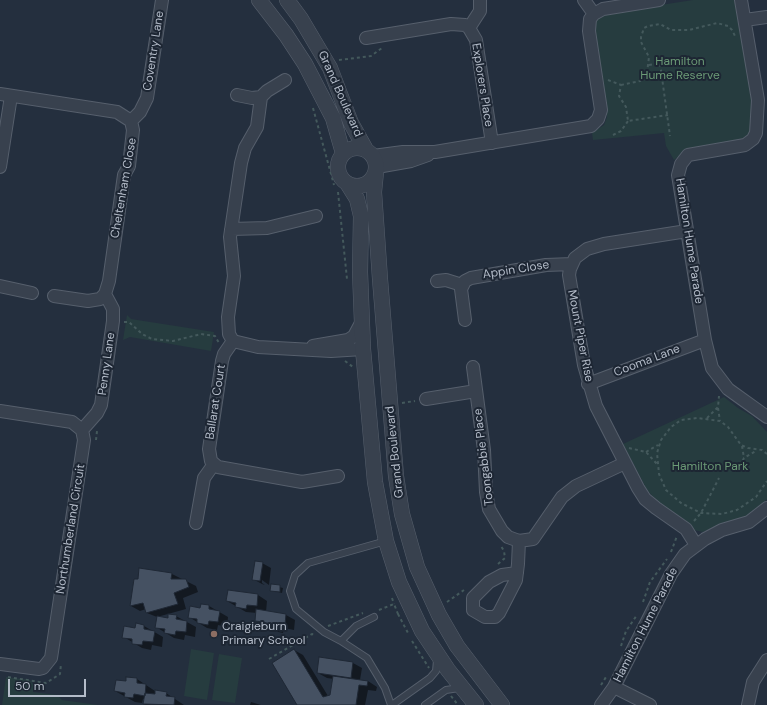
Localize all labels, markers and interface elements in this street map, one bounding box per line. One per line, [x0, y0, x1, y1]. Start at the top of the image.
street label: Coventry Lane [141, 10, 167, 92]
street label: Explorers Place [468, 42, 496, 128]
street label: Grand Boulevard [315, 49, 365, 139]
park label: Hamilton Hume Reserve [640, 55, 720, 83]
street label: Cheltenham Close [108, 137, 140, 239]
street label: Hamilton Hume Parade [672, 177, 706, 305]
street label: Appin Close [482, 258, 550, 282]
street label: Mount Piper Rise [564, 289, 596, 383]
street label: Penny Lane [95, 332, 119, 396]
street label: Cooma Lane [612, 342, 682, 380]
street label: Ballarat Court [203, 363, 229, 441]
street label: Grand Boulevard [383, 405, 407, 499]
street label: Toongabbie Place [471, 408, 497, 506]
park label: Hamilton Park [672, 460, 748, 474]
street label: Northumberland Circuit [54, 463, 88, 595]
street label: Hamilton Hume Parade [611, 565, 681, 685]
place label: Craigieburn Primary School [222, 620, 305, 648]
marker: Craigieburn Primary School [209, 629, 219, 639]
scale bar [10, 671, 88, 697]
text: 50 m [15, 678, 44, 694]

